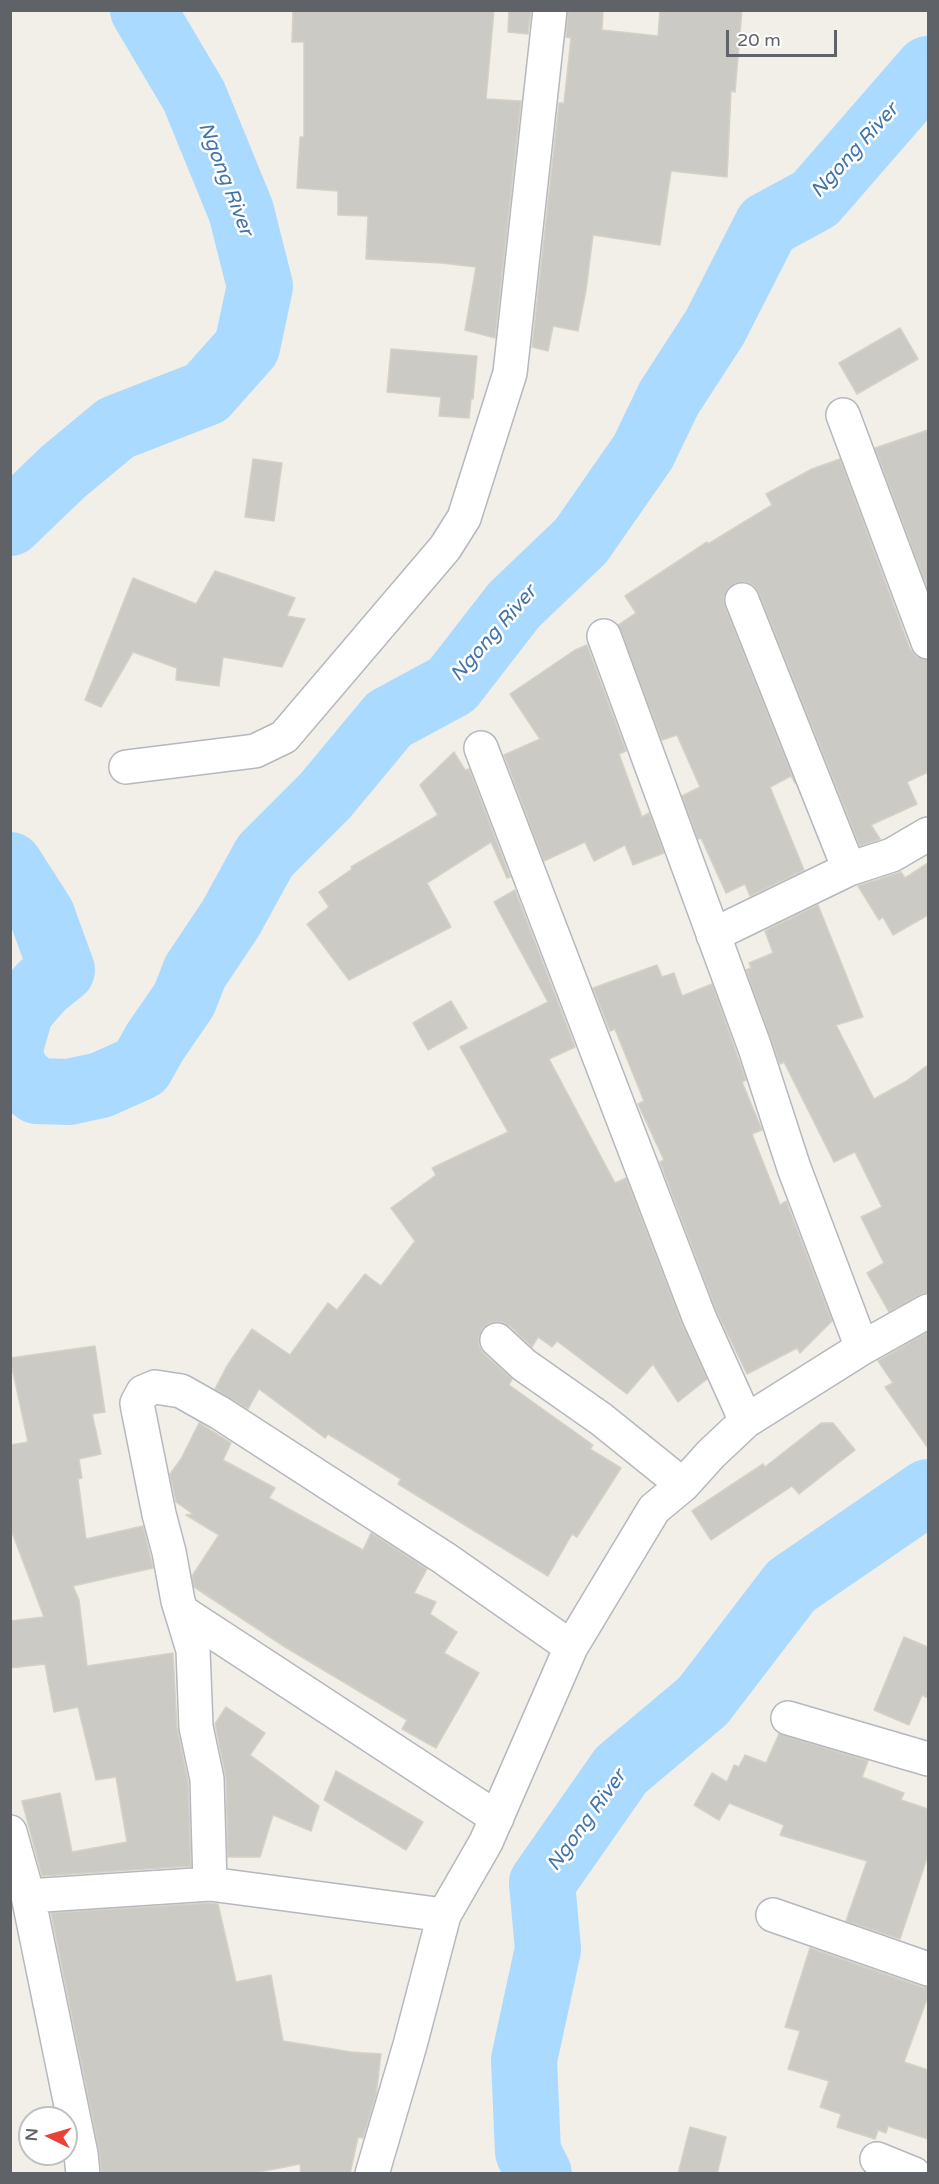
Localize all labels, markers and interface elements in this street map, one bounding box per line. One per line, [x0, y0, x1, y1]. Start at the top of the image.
scale bar [729, 18, 840, 56]
text: 20 m [737, 29, 781, 51]
water label: Ngong River [806, 99, 904, 203]
water label: Ngong River [192, 119, 258, 239]
water label: Ngong River [446, 581, 542, 687]
water label: Ngong River [542, 1766, 632, 1876]
north arrow [18, 2106, 78, 2166]
text: N [22, 2127, 43, 2142]

